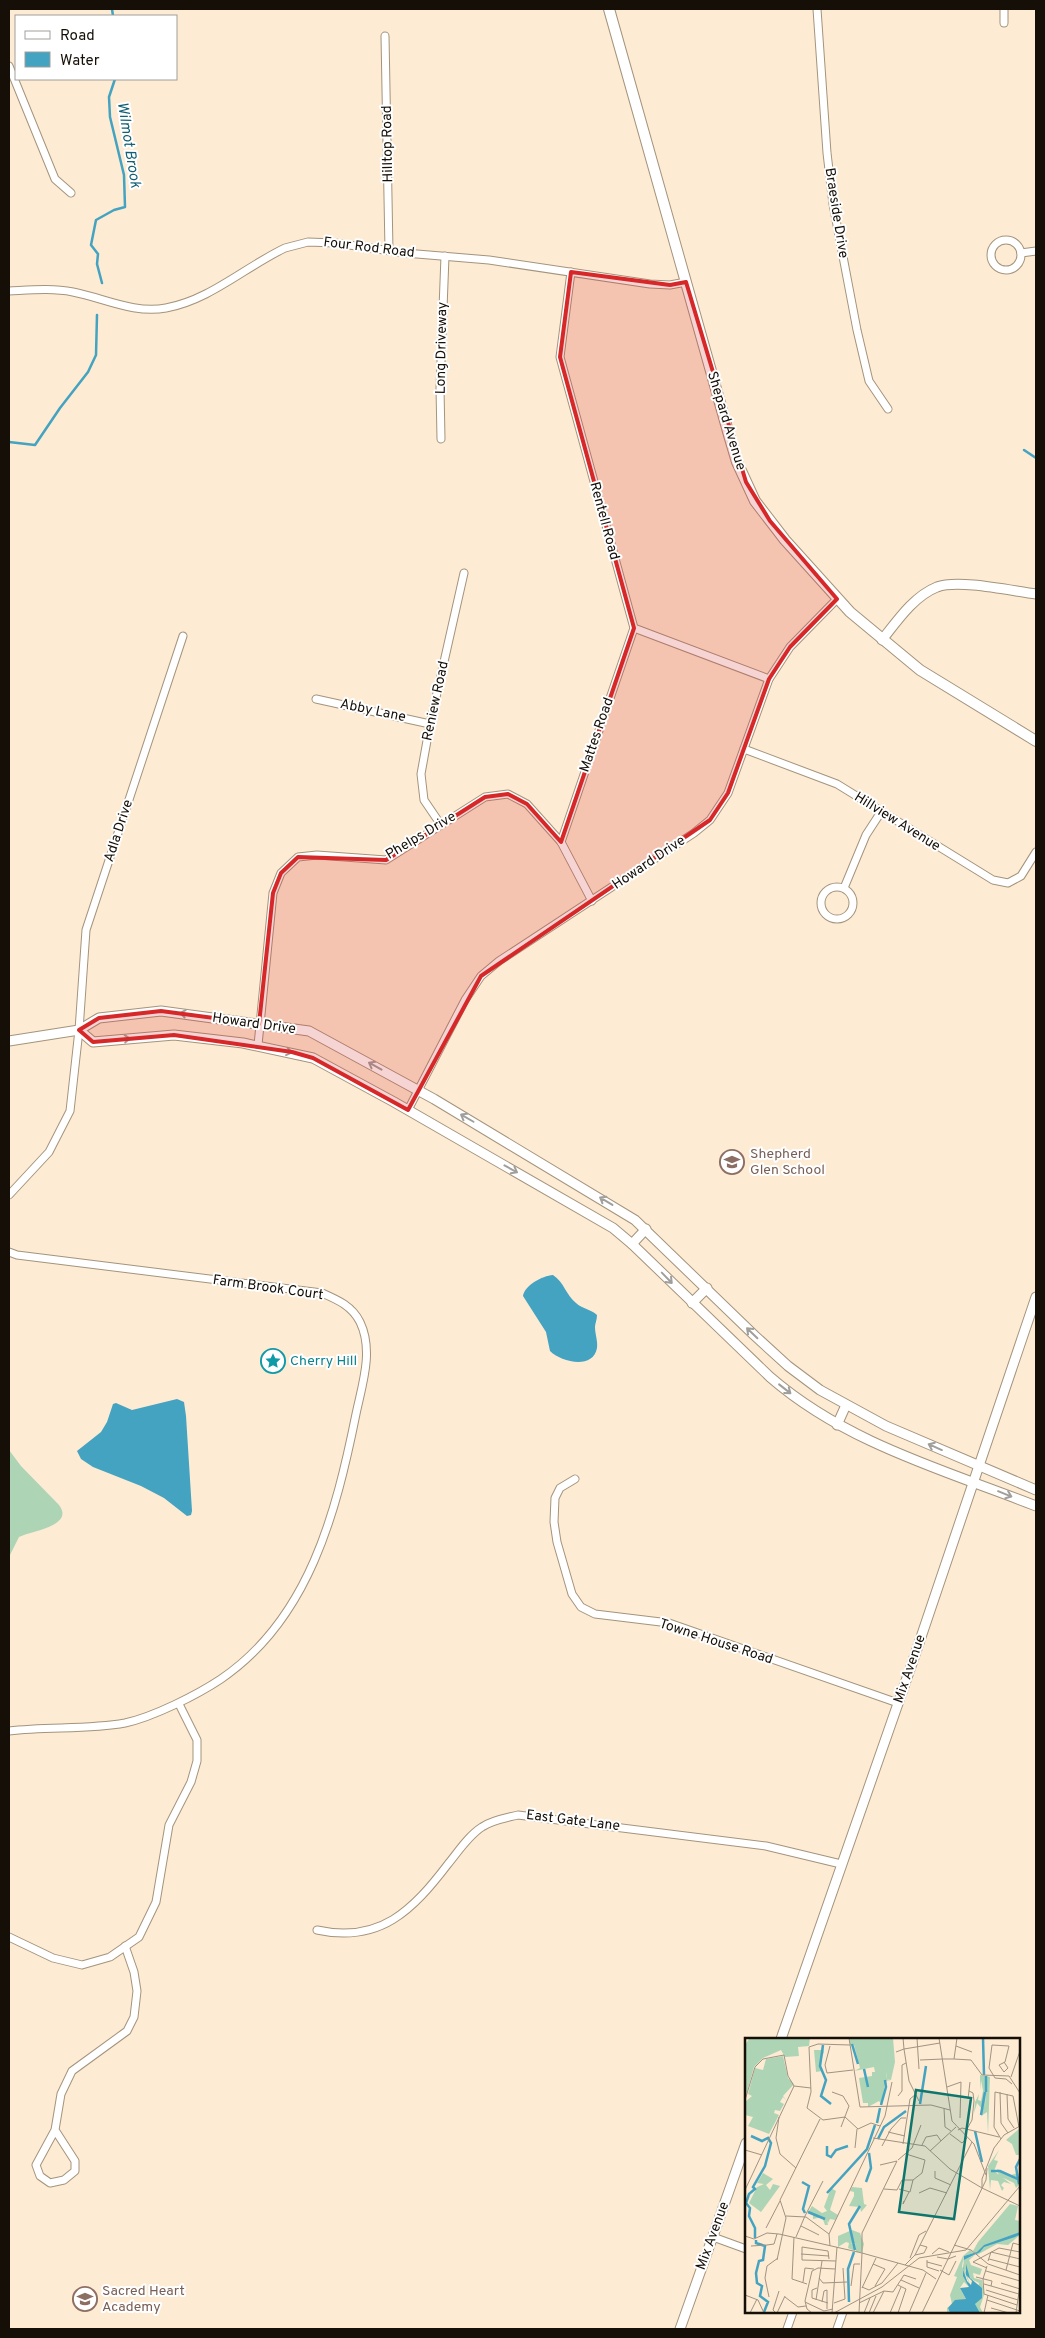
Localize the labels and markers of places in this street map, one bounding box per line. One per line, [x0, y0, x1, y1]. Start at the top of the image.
place label: Shepherd Glen School [750, 1146, 825, 1179]
school or university icon: Shepherd Glen School [719, 1149, 745, 1175]
place icon: Cherry Hill [260, 1348, 286, 1374]
place label: Cherry Hill [290, 1353, 357, 1370]
place label: Sacred Heart Academy [102, 2283, 185, 2316]
school or university icon: Sacred Heart Academy [72, 2286, 98, 2312]

